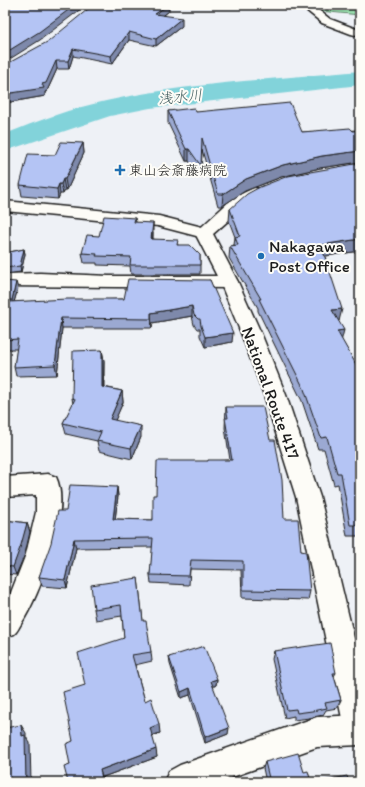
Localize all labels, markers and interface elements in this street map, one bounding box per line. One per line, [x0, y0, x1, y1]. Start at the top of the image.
water label: 浅水川 [157, 86, 203, 108]
place label: 東山会斎藤病院 [129, 162, 227, 179]
marker: 東山会斎藤病院 [114, 164, 126, 176]
place label: Nakagawa Post Office [269, 236, 350, 276]
marker: Nakagawa Post Office [256, 251, 266, 261]
street label: National Route 417 [238, 324, 304, 462]

